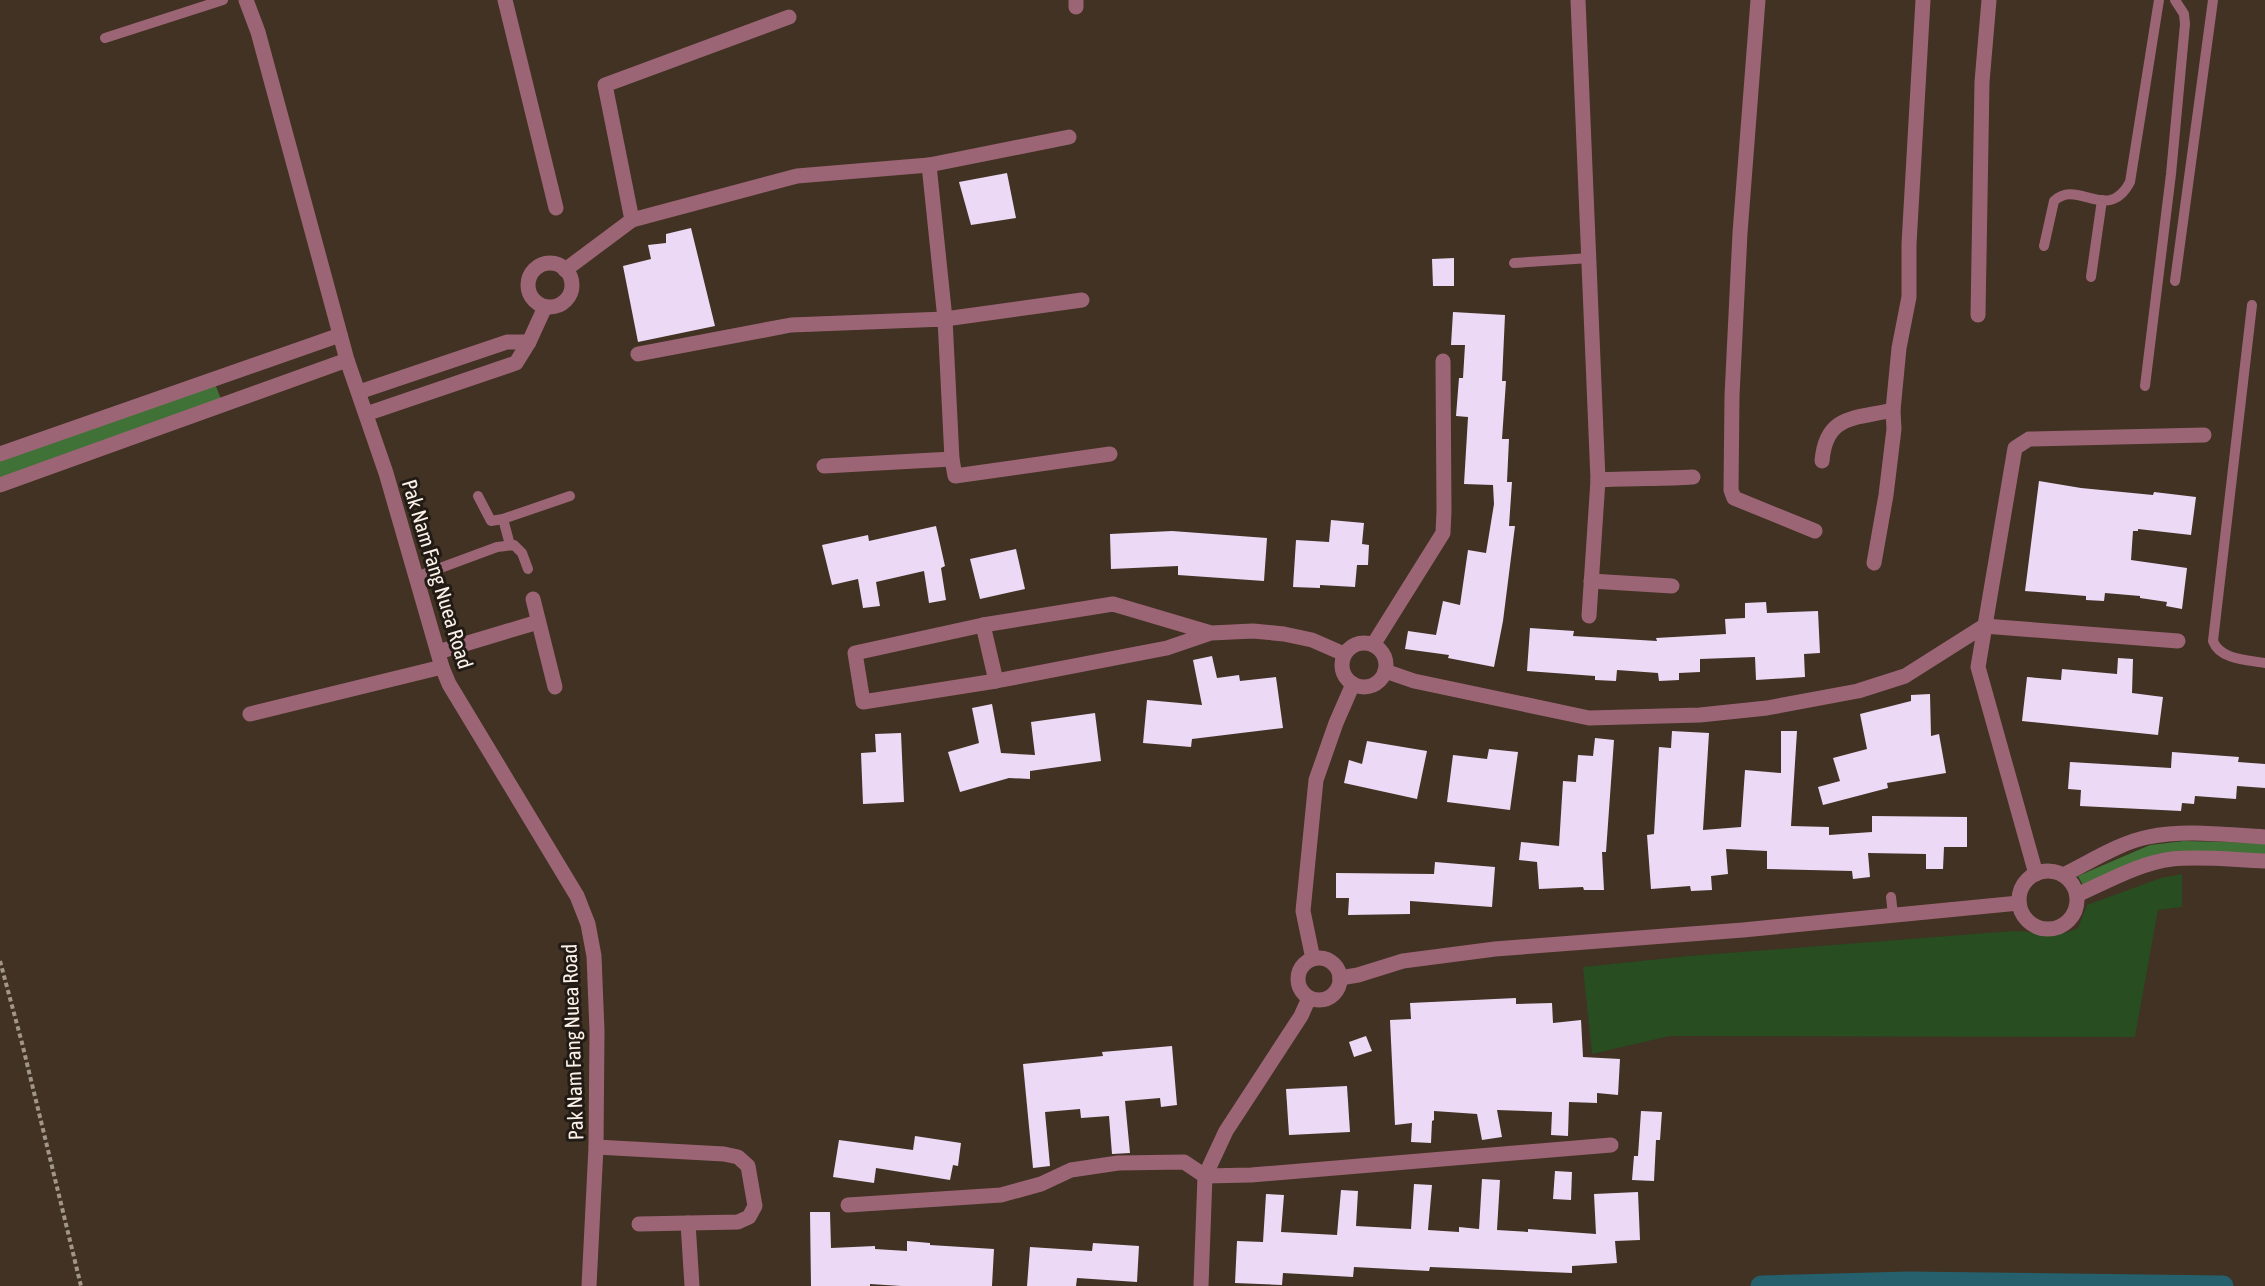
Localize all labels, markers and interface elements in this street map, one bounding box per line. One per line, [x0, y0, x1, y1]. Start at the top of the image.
street label: Pak Nam Fang Nuea Road [398, 476, 478, 672]
street label: Pak Nam Fang Nuea Road [557, 943, 587, 1141]

